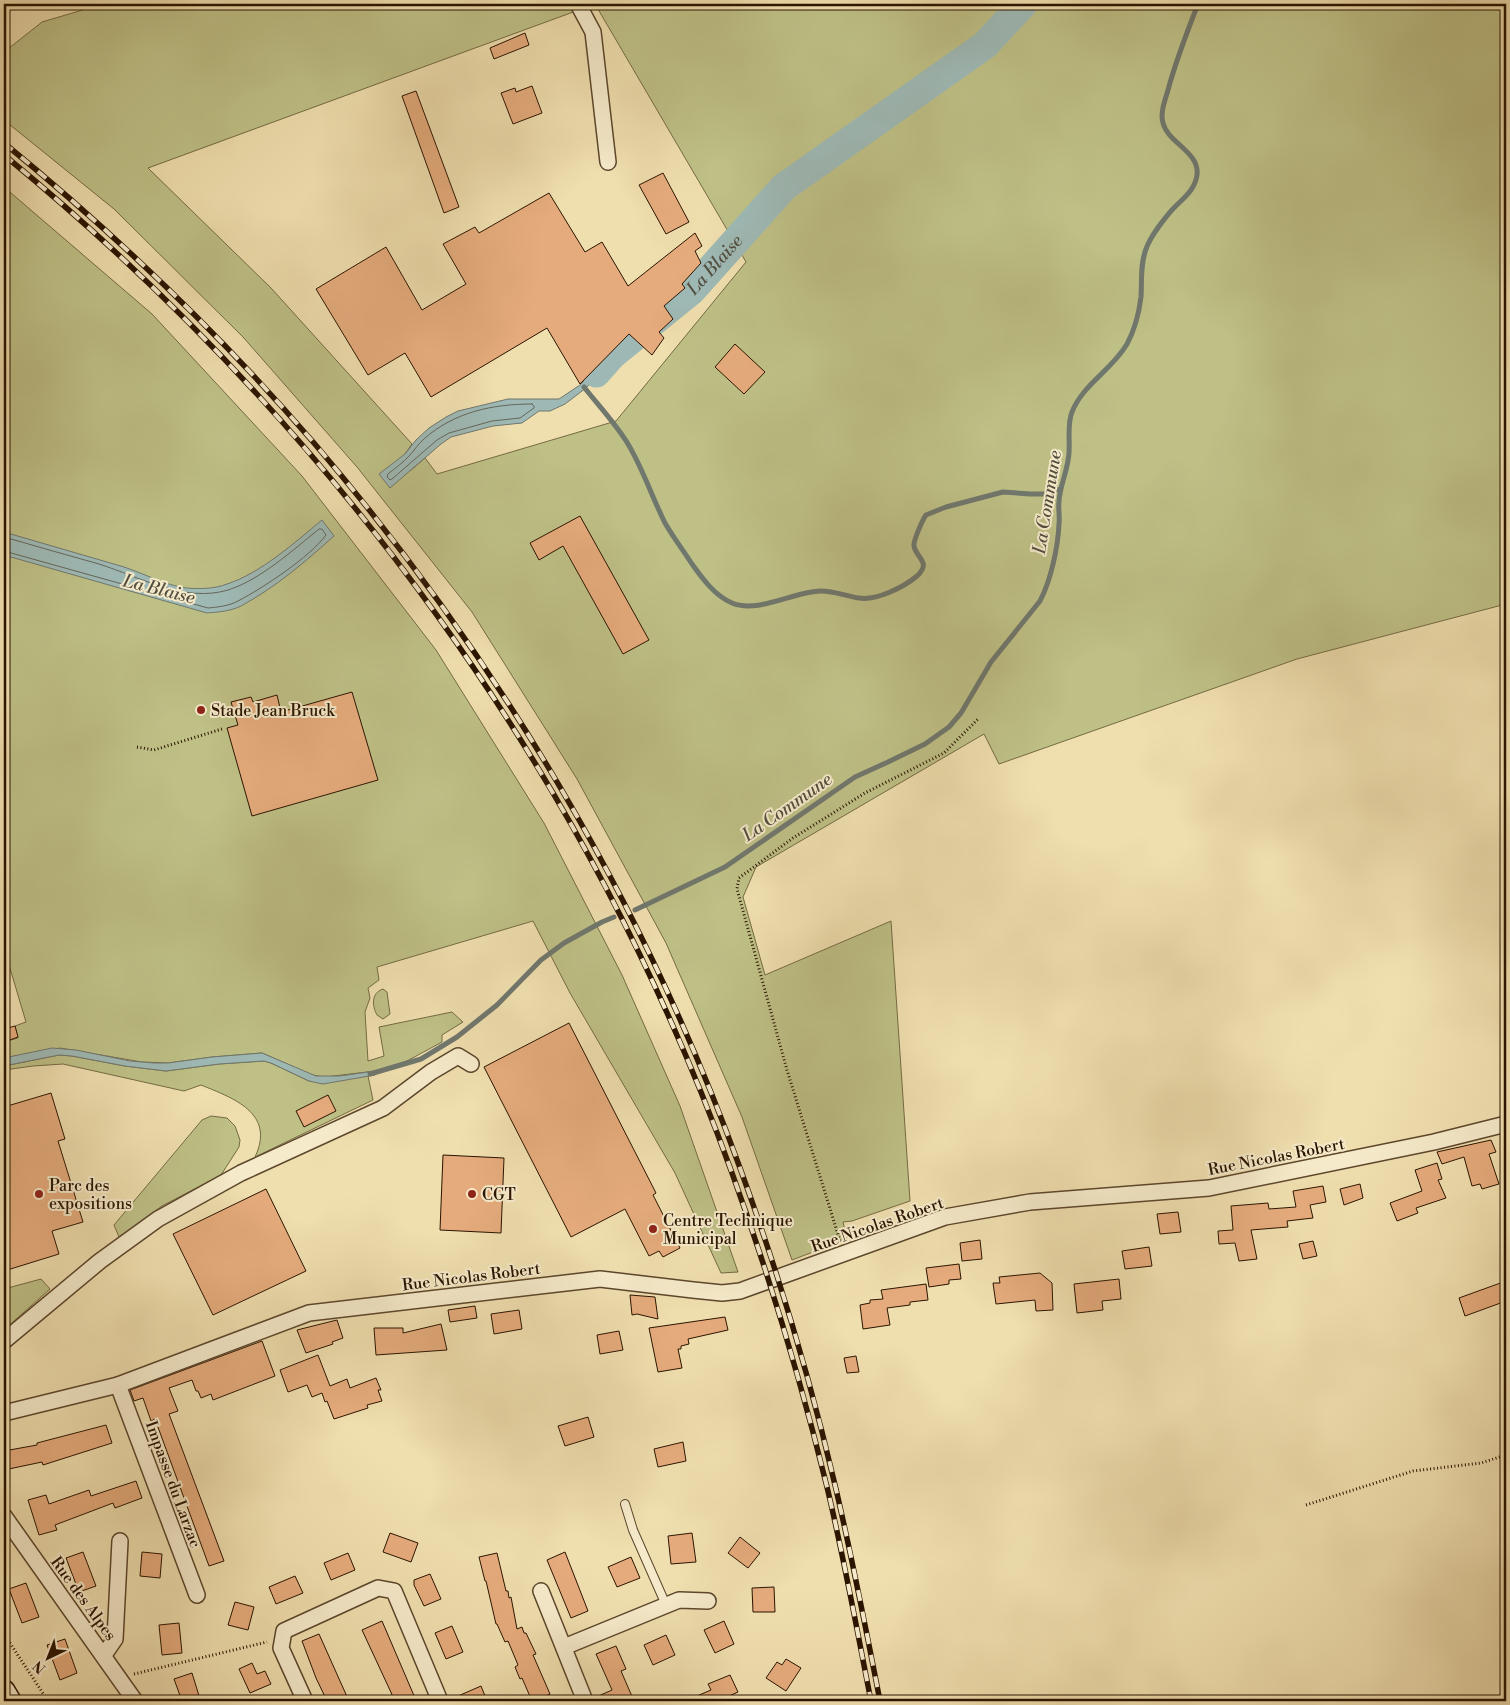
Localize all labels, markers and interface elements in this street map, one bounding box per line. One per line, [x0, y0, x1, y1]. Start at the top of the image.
water label: La Blaise [681, 230, 748, 301]
water label: La Commune [1028, 448, 1067, 556]
water label: La Blaise [120, 569, 198, 610]
place label: Stade Jean Bruck [211, 701, 336, 721]
marker: Stade Jean Bruck [195, 704, 207, 716]
water label: La Commune [737, 768, 837, 847]
street label: Rue Nicolas Robert [1206, 1134, 1347, 1180]
place label: Parc des expositions [49, 1176, 132, 1214]
place label: CGT [482, 1185, 516, 1205]
marker: Parc des expositions [33, 1188, 45, 1200]
marker: CGT [466, 1188, 478, 1200]
street label: Rue Nicolas Robert [808, 1193, 947, 1257]
place label: Centre Technique Municipal [663, 1211, 793, 1249]
marker: Centre Technique Municipal [647, 1223, 659, 1235]
street label: Rue Nicolas Robert [401, 1259, 542, 1295]
street label: Impasse du Larzac [141, 1418, 205, 1551]
street label: Rue des Alpes [46, 1553, 120, 1645]
north arrow [22, 1632, 72, 1682]
text: N [30, 1656, 50, 1677]

